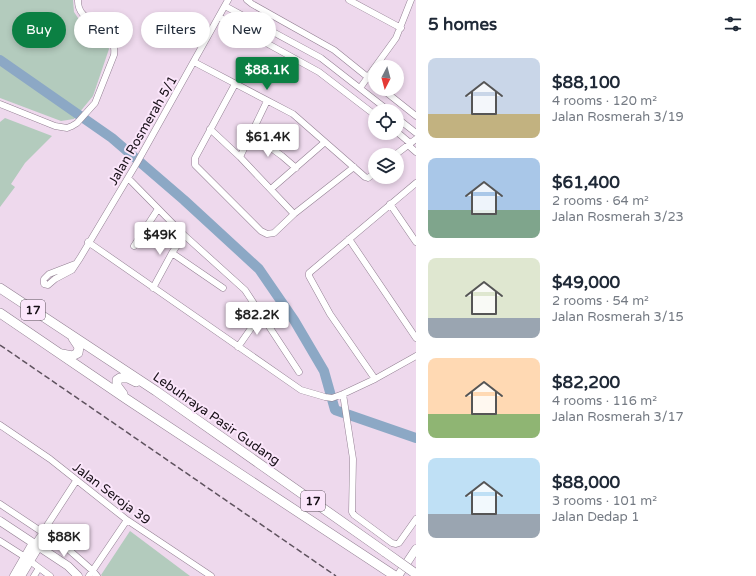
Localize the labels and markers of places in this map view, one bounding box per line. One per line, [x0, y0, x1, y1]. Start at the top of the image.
pin: $88.1K [234, 57, 300, 91]
pin: $61.4K [235, 124, 301, 158]
pin: $49K [136, 222, 184, 256]
pin: $82.2K [224, 302, 290, 336]
pin: $88K [40, 524, 88, 558]

